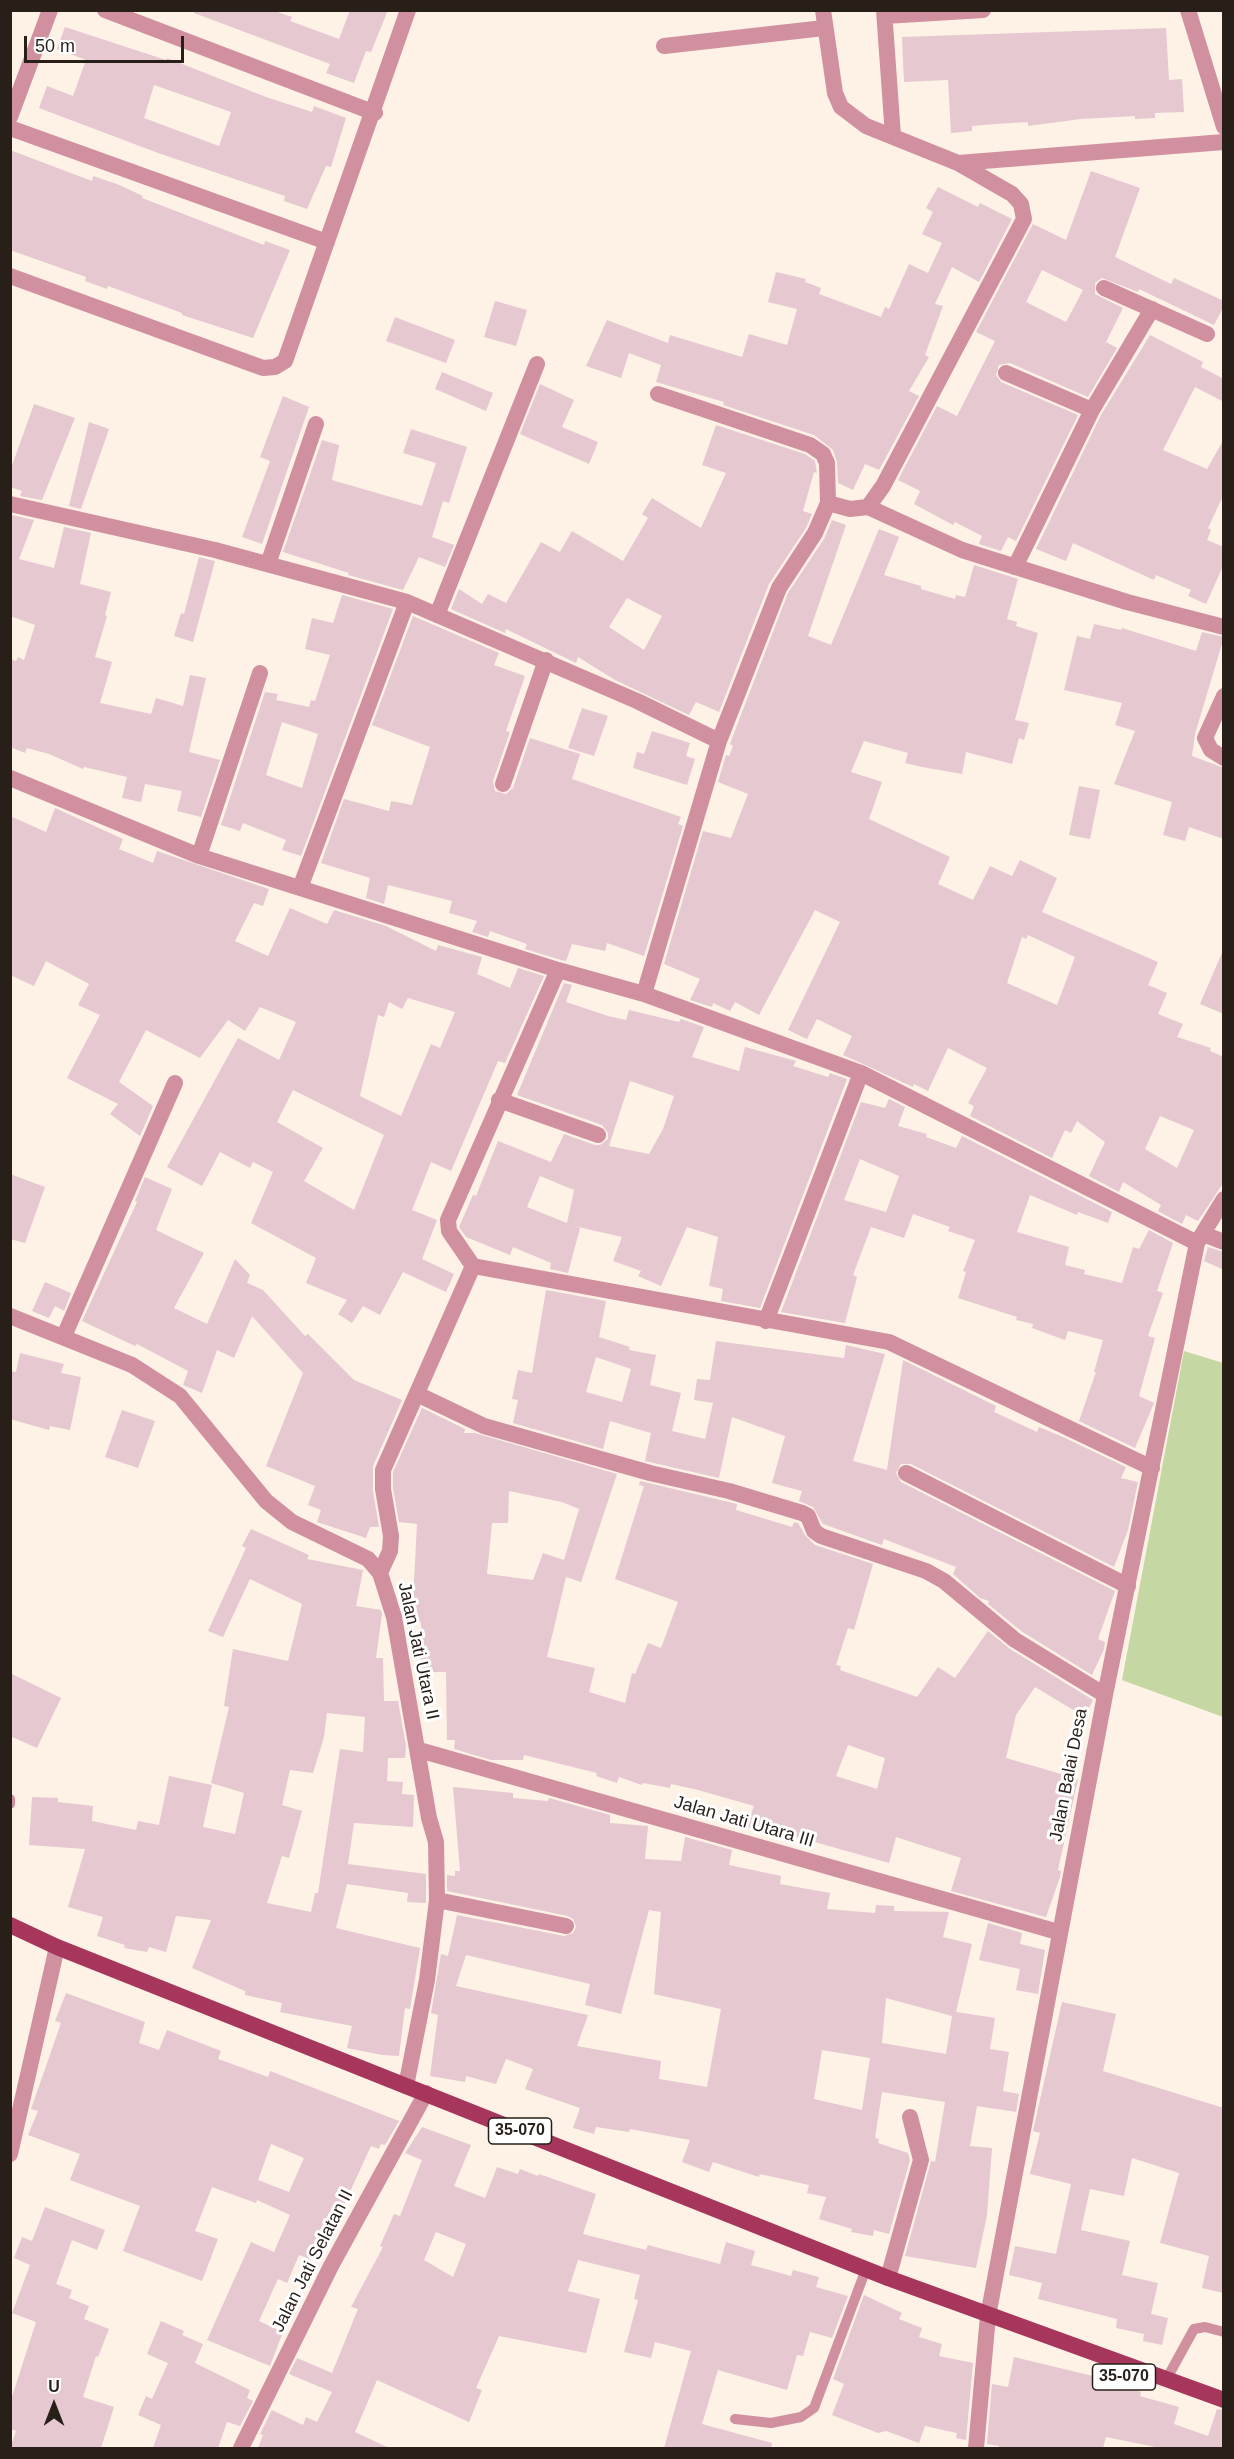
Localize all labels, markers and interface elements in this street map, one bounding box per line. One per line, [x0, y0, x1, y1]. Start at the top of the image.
scale bar [27, 24, 188, 62]
text: 50 m [35, 36, 75, 56]
street label: Jalan Jati Utara II [393, 1580, 443, 1722]
street label: Jalan Balai Desa [1046, 1707, 1092, 1843]
street label: Jalan Jati Utara III [671, 1792, 817, 1852]
road number: 35-070 [488, 2118, 552, 2144]
street label: Jalan Jati Selatan II [268, 2186, 358, 2336]
road number: 35-070 [1092, 2364, 1156, 2390]
north arrow [24, 2375, 84, 2435]
text: U [48, 2378, 60, 2395]

